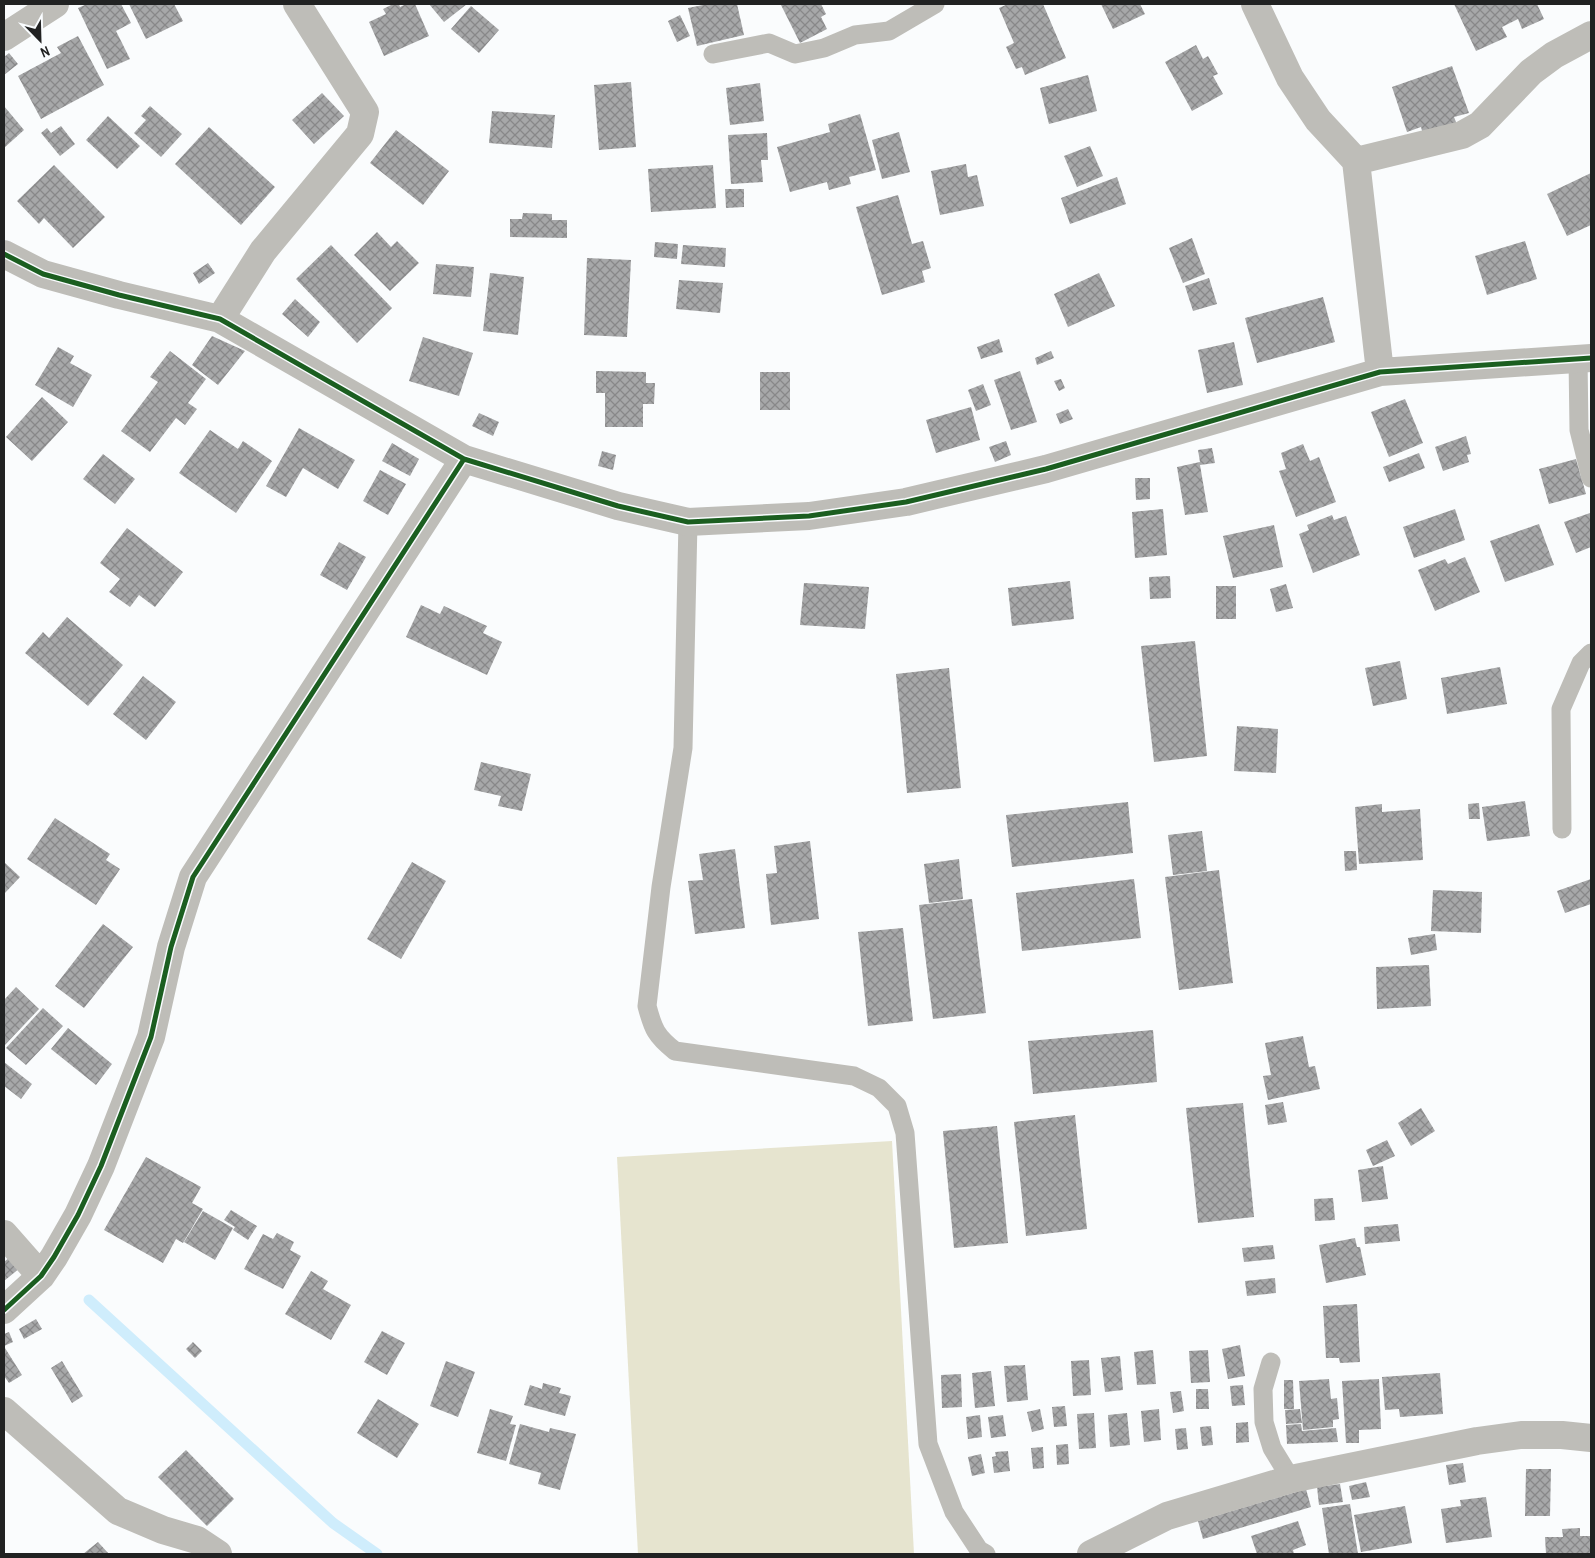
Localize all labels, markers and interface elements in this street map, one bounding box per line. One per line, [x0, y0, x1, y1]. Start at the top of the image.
north arrow [15, 15, 65, 65]
text: N [38, 42, 52, 62]

